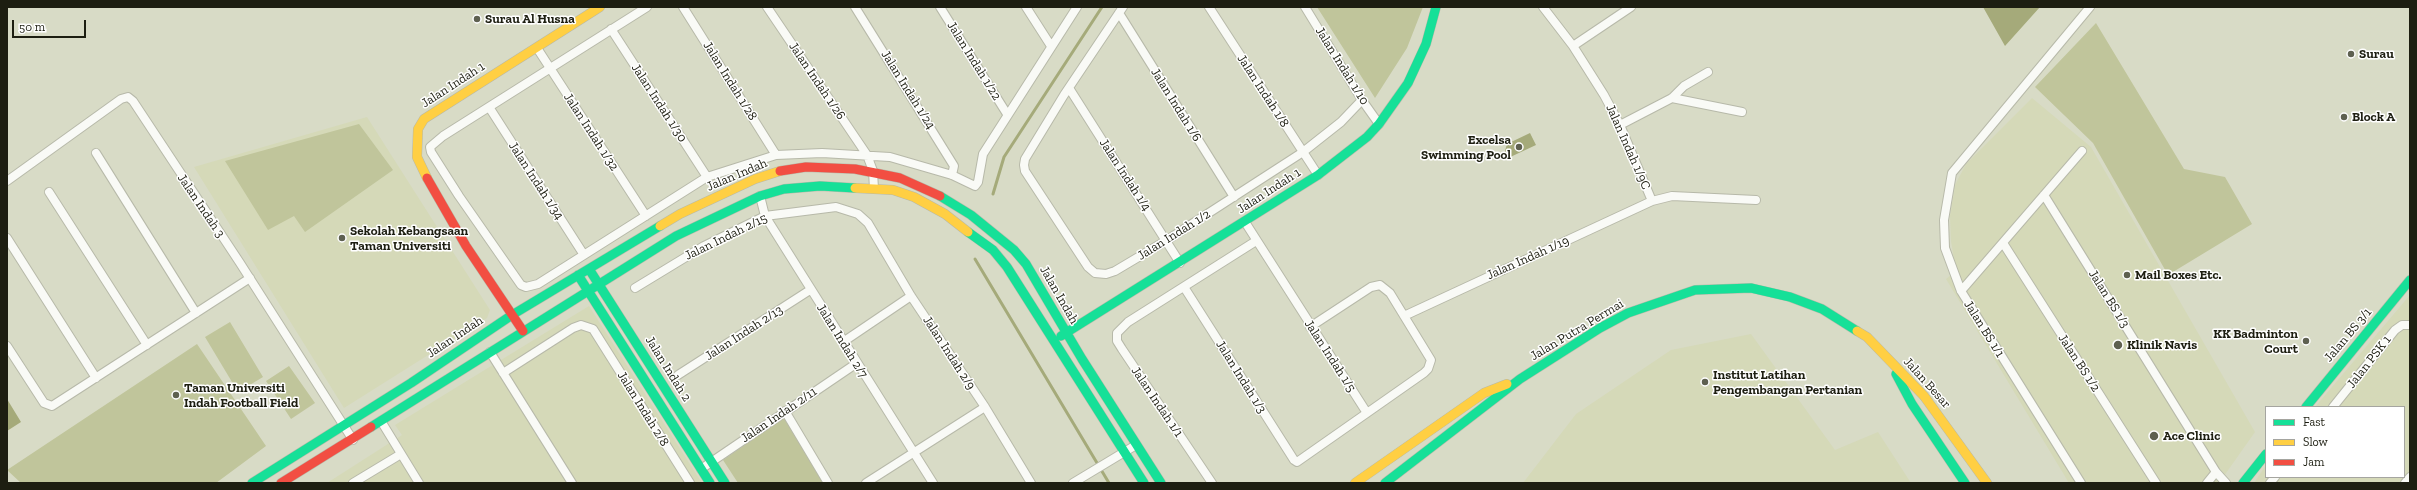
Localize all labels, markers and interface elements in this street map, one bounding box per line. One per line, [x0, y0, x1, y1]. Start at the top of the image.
place label: Surau Al Husna [485, 11, 575, 27]
scale bar [14, 12, 88, 38]
marker: Surau Al Husna [472, 14, 482, 24]
street label: Jalan Indah 1/22 [944, 19, 1004, 103]
text: 50 m [19, 20, 45, 34]
street label: Jalan Indah 1/10 [1312, 24, 1372, 108]
street label: Jalan Indah 1/28 [699, 39, 761, 123]
street label: Jalan Indah 1/26 [785, 39, 849, 123]
place label: Surau [2359, 46, 2394, 62]
street label: Jalan Indah 1/24 [877, 48, 939, 132]
marker: Surau [2346, 49, 2356, 59]
street label: Jalan Indah 1/8 [1234, 52, 1292, 130]
street label: Jalan Indah 1 [418, 59, 488, 111]
street label: Jalan Indah 1/30 [628, 61, 690, 145]
street label: Jalan Indah 1/6 [1147, 65, 1205, 145]
street label: Jalan Indah 1/32 [560, 90, 622, 174]
street label: Jalan Indah 1/9C [1602, 102, 1654, 192]
place label: Block A [2352, 109, 2395, 125]
marker: Block A [2339, 112, 2349, 122]
place label: Excelsa Swimming Pool [1421, 132, 1511, 163]
street label: Jalan Indah 1/4 [1096, 136, 1154, 214]
street label: Jalan Indah 1/34 [505, 139, 567, 223]
marker: Excelsa Swimming Pool [1514, 142, 1524, 152]
street label: Jalan Indah [704, 155, 770, 195]
street label: Jalan Indah 1 [1234, 165, 1304, 217]
street label: Jalan Indah 3 [174, 171, 228, 241]
street label: Jalan Indah 1/2 [1135, 206, 1213, 264]
street label: Jalan Indah 2/15 [682, 210, 770, 264]
place label: Sekolah Kebangsaan Taman Universiti [350, 223, 468, 254]
marker: Sekolah Kebangsaan Taman Universiti [337, 233, 347, 243]
street label: Jalan Indah 1/19 [1484, 233, 1572, 283]
street label: Jalan Indah [1036, 263, 1082, 327]
street label: Jalan BS 1/3 [2085, 267, 2133, 331]
place label: Mail Boxes Etc. [2135, 267, 2221, 283]
marker: Mail Boxes Etc. [2122, 270, 2132, 280]
street label: Jalan Putra Permai [1527, 296, 1627, 364]
street label: Jalan BS 1/1 [1960, 298, 2008, 360]
street label: Jalan Indah 2/7 [813, 301, 871, 381]
street label: Jalan Indah 2/13 [702, 302, 786, 364]
street label: Jalan BS 3/1 [2321, 305, 2375, 365]
street label: Jalan Indah [424, 313, 486, 361]
street label: Jalan Indah 2/9 [919, 313, 979, 393]
street label: Jalan Indah 1/5 [1301, 317, 1359, 395]
place label: KK Badminton Court [2213, 326, 2298, 357]
street label: Jalan BS 1/2 [2055, 331, 2103, 395]
street label: Jalan PSK 1 [2344, 332, 2394, 392]
street label: Jalan Indah 2 [642, 334, 694, 404]
marker: KK Badminton Court [2301, 336, 2311, 346]
place label: Klinik Navis [2127, 337, 2197, 353]
street label: Jalan Indah 1/3 [1212, 338, 1270, 416]
marker: Klinik Navis [2112, 339, 2124, 351]
street label: Jalan Besar [1900, 354, 1954, 412]
street label: Jalan Indah 1/1 [1128, 364, 1186, 440]
place label: Institut Latihan Pengembangan Pertanian [1713, 367, 1862, 398]
street label: Jalan Indah 2/8 [614, 369, 672, 449]
marker: Institut Latihan Pengembangan Pertanian [1700, 377, 1710, 387]
place label: Taman Universiti Indah Football Field [184, 380, 298, 411]
street label: Jalan Indah 2/11 [738, 384, 820, 446]
marker: Taman Universiti Indah Football Field [171, 390, 181, 400]
legend [2265, 406, 2405, 478]
text: Fast [2303, 415, 2325, 429]
place label: Ace Clinic [2163, 428, 2220, 444]
marker: Ace Clinic [2148, 430, 2160, 442]
text: Slow [2303, 435, 2328, 449]
text: Jam [2303, 455, 2324, 469]

